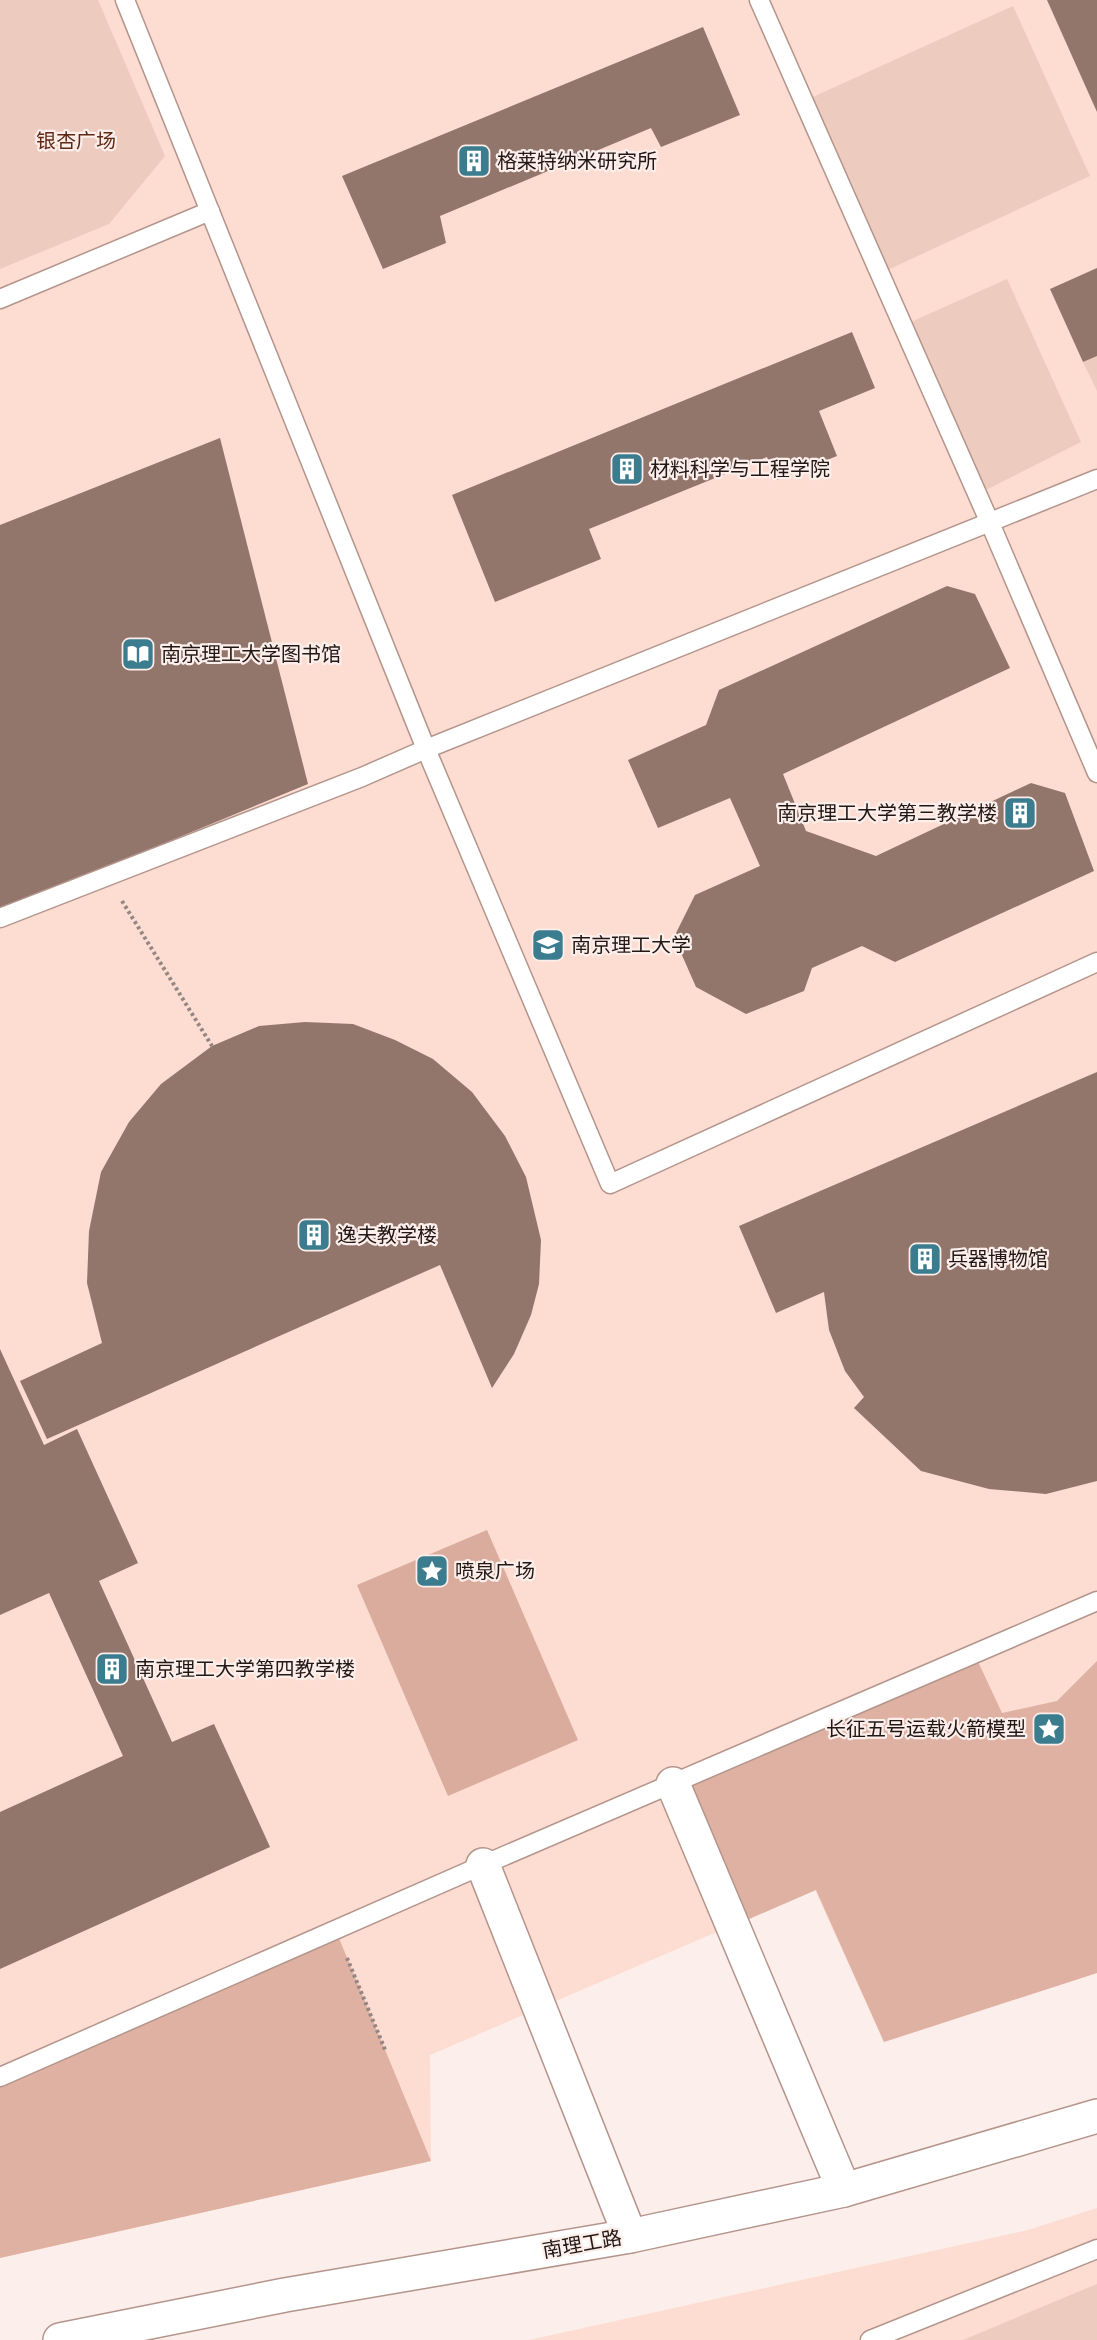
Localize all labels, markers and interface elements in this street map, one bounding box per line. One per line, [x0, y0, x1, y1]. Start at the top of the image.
park label: 银杏广场 [36, 129, 116, 152]
building icon: 格莱特纳米研究所 [456, 143, 492, 179]
place label: 格莱特纳米研究所 [497, 149, 657, 172]
building icon: 材料科学与工程学院 [609, 451, 645, 487]
place label: 材料科学与工程学院 [650, 457, 830, 480]
library icon: 南京理工大学图书馆 [120, 636, 156, 672]
place label: 南京理工大学图书馆 [161, 642, 341, 665]
building icon: 南京理工大学第三教学楼 [1002, 795, 1038, 831]
place label: 南京理工大学第三教学楼 [777, 801, 997, 824]
school or university icon: 南京理工大学 [530, 927, 566, 963]
place label: 南京理工大学 [571, 933, 691, 956]
building icon: 逸夫教学楼 [296, 1217, 332, 1253]
place label: 逸夫教学楼 [337, 1223, 437, 1246]
building icon: 兵器博物馆 [907, 1241, 943, 1277]
place label: 兵器博物馆 [948, 1247, 1048, 1270]
place icon: 喷泉广场 [414, 1553, 450, 1589]
place label: 喷泉广场 [455, 1559, 535, 1582]
building icon: 南京理工大学第四教学楼 [94, 1651, 130, 1687]
place label: 南京理工大学第四教学楼 [135, 1657, 355, 1680]
place icon: 长征五号运载火箭模型 [1031, 1711, 1067, 1747]
place label: 长征五号运载火箭模型 [826, 1717, 1026, 1740]
street label: 南理工路 [541, 2225, 623, 2262]

